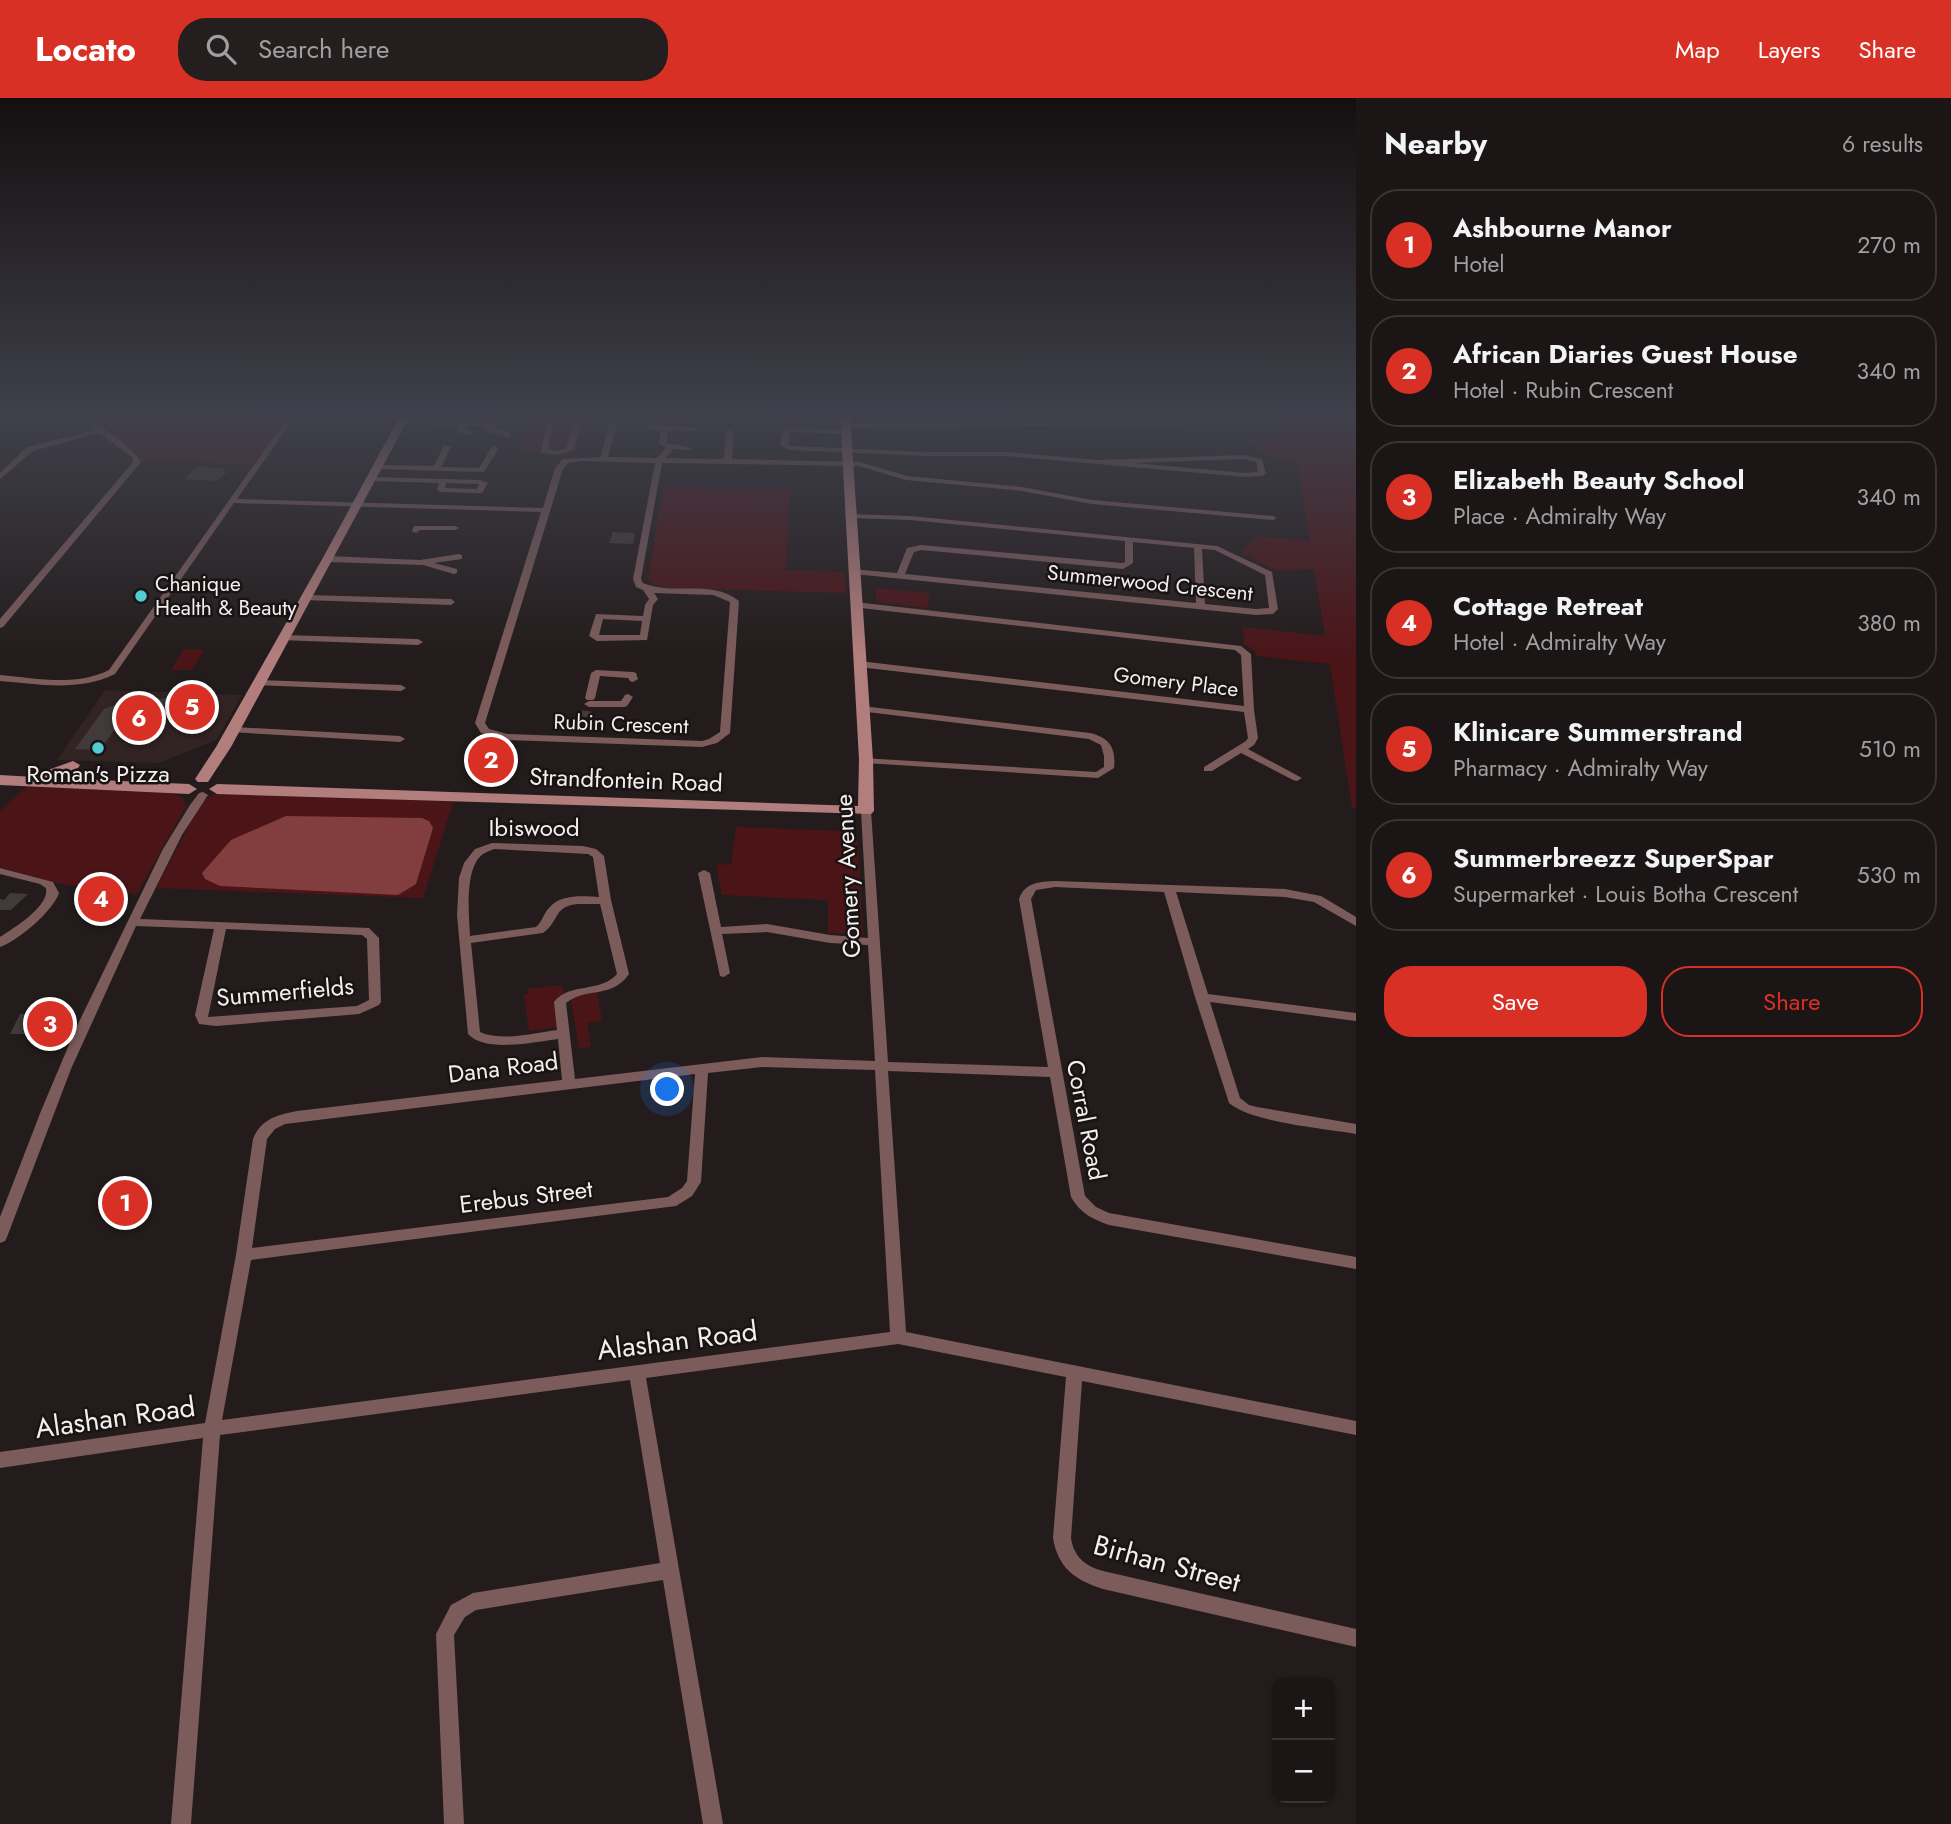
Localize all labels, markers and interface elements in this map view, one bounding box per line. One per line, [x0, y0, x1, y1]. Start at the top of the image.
search box [178, 18, 668, 81]
text: Locato [35, 26, 136, 73]
icon: search [202, 30, 240, 68]
text: Search here [258, 30, 389, 68]
text: Map [1675, 32, 1720, 67]
text: Layers [1758, 32, 1820, 67]
text: Share [1858, 32, 1916, 67]
text: Nearby [1384, 122, 1487, 165]
text: 6 results [1842, 127, 1923, 161]
text: Ashbourne Manor [1453, 209, 1672, 247]
text: 1 [1403, 228, 1415, 262]
text: 270 m [1857, 228, 1921, 262]
text: Hotel [1453, 247, 1505, 281]
text: African Diaries Guest House [1453, 335, 1798, 373]
text: 2 [1401, 354, 1417, 388]
text: 340 m [1856, 354, 1921, 388]
text: Hotel · Rubin Crescent [1453, 373, 1673, 407]
text: Elizabeth Beauty School [1453, 461, 1745, 499]
text: 3 [1402, 480, 1416, 514]
text: 340 m [1856, 480, 1921, 514]
text: Place · Admiralty Way [1453, 499, 1666, 533]
street label: Summerwood Crescent [1046, 557, 1254, 609]
place label: Chanique Health & Beauty [155, 569, 297, 623]
text: Cottage Retreat [1453, 587, 1643, 625]
marker: Chanique Health & Beauty [133, 588, 149, 604]
text: 4 [1401, 606, 1417, 640]
text: 380 m [1857, 606, 1921, 640]
text: Hotel · Admiralty Way [1453, 625, 1666, 659]
street label: Gomery Place [1112, 659, 1240, 705]
pin: 5 [169, 681, 215, 733]
pin: 6 [116, 692, 162, 744]
street label: Rubin Crescent [553, 707, 689, 741]
text: Klinicare Summerstrand [1453, 713, 1743, 751]
text: 5 [1402, 732, 1416, 766]
text: 510 m [1859, 732, 1921, 766]
pin: 2 [468, 734, 514, 786]
marker: Roman's Pizza [90, 740, 106, 756]
text: Pharmacy · Admiralty Way [1453, 751, 1708, 785]
place label: Roman's Pizza [26, 756, 170, 791]
street label: Strandfontein Road [529, 759, 723, 800]
street label: Gomery Avenue [826, 793, 869, 959]
street label: Ibiswood [488, 810, 580, 845]
text: Summerbreezz SuperSpar [1453, 839, 1774, 877]
text: 6 [1401, 858, 1417, 892]
text: 530 m [1857, 858, 1921, 892]
pin: 4 [78, 873, 124, 925]
text: Supermarket · Louis Botha Crescent [1453, 877, 1798, 911]
button: Save [1384, 966, 1647, 1037]
button: Share [1661, 966, 1923, 1037]
street label: Summerfields [215, 968, 355, 1015]
pin: 3 [27, 998, 73, 1050]
street label: Dana Road [446, 1043, 560, 1092]
street label: Corral Road [1058, 1057, 1115, 1183]
your location [650, 1072, 684, 1106]
street label: Erebus Street [457, 1171, 595, 1222]
pin: 1 [102, 1177, 148, 1229]
street label: Alashan Road [594, 1310, 760, 1371]
street label: Alashan Road [32, 1386, 198, 1449]
street label: Birhan Street [1089, 1524, 1245, 1603]
map controls [1272, 1677, 1335, 1803]
button: + [1272, 1677, 1335, 1740]
button: − [1272, 1740, 1335, 1803]

